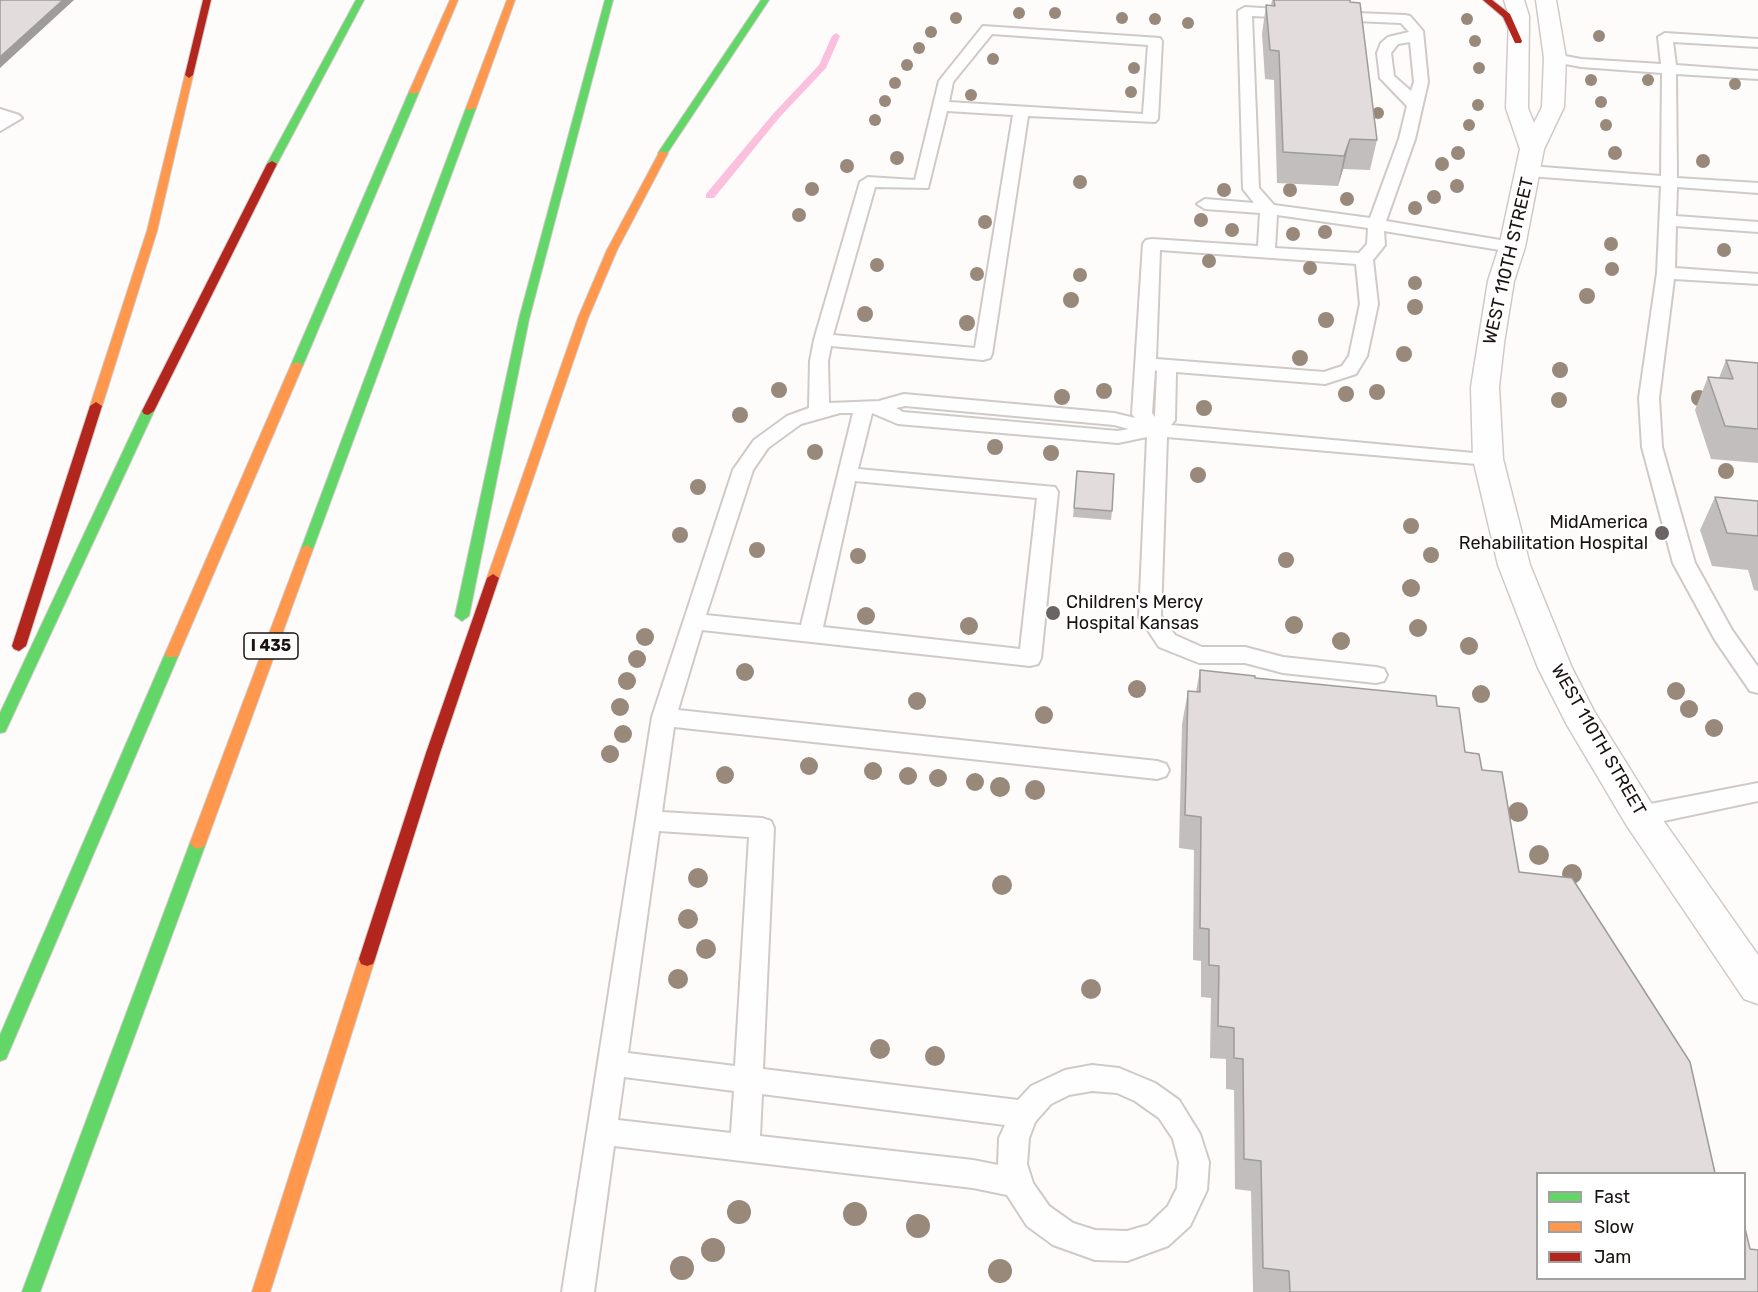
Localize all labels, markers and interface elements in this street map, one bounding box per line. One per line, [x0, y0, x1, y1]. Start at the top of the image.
street label: WEST 110TH STREET [1479, 175, 1539, 347]
place label: MidAmerica Rehabilitation Hospital [1459, 512, 1648, 554]
marker: MidAmerica Rehabilitation Hospital [1653, 524, 1671, 542]
place label: Children's Mercy Hospital Kansas [1066, 592, 1203, 634]
marker: Children's Mercy Hospital Kansas [1044, 604, 1062, 622]
road number: I 435 [244, 633, 298, 659]
street label: WEST 110TH STREET [1546, 661, 1650, 819]
legend [1536, 1172, 1746, 1280]
text: Fast [1594, 1186, 1630, 1208]
text: Slow [1594, 1216, 1634, 1238]
text: Jam [1594, 1246, 1631, 1268]

